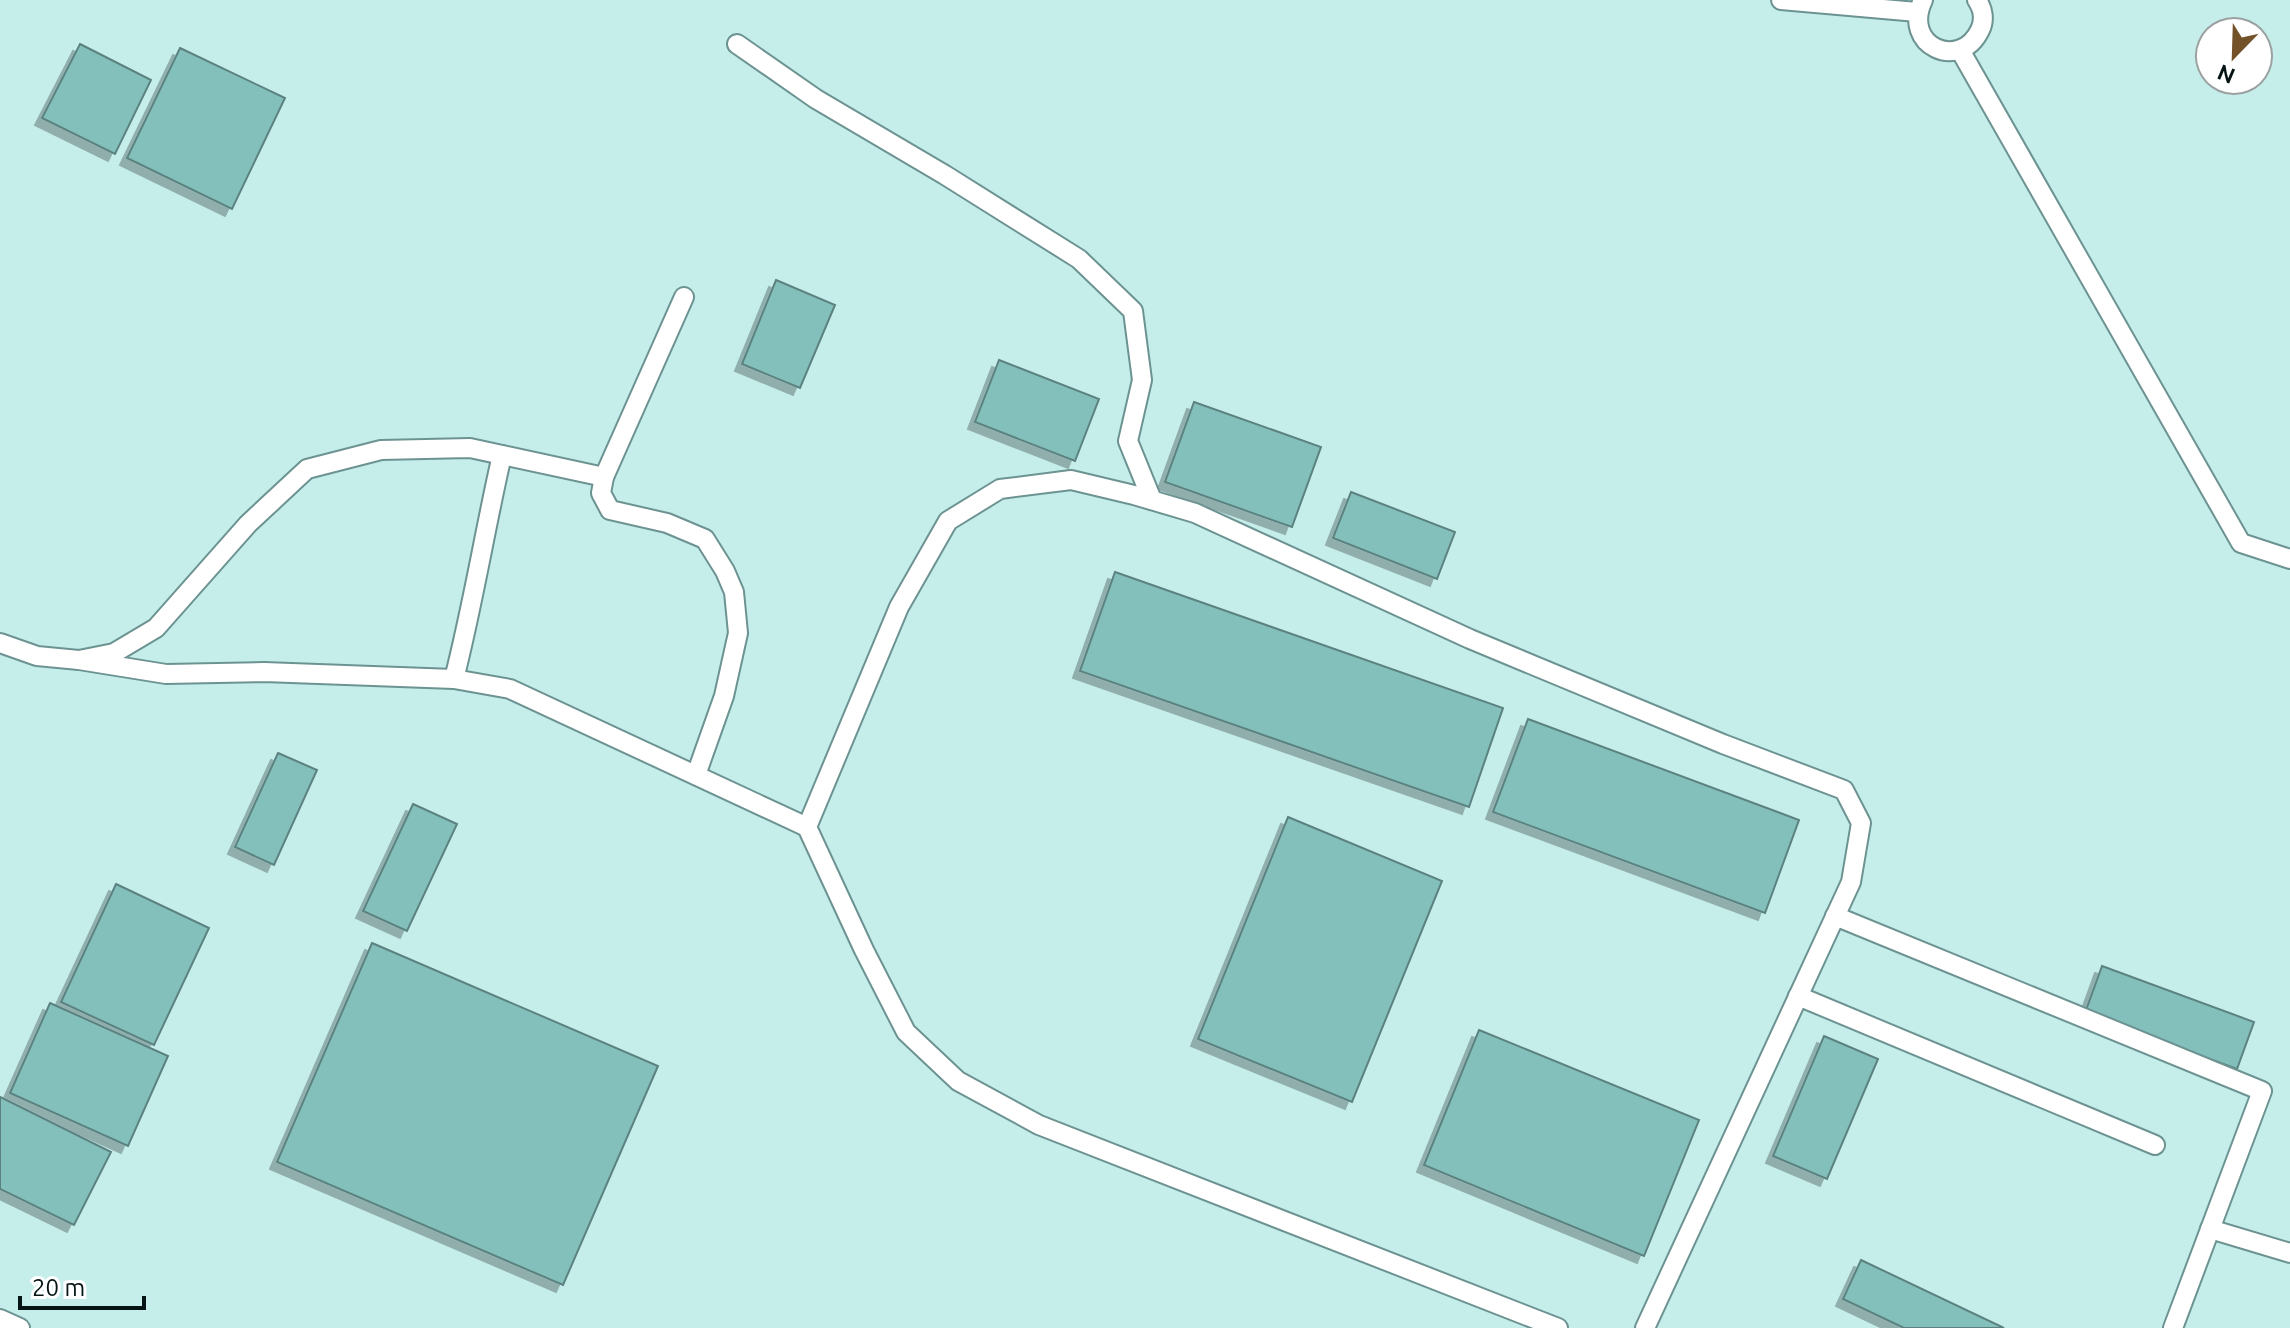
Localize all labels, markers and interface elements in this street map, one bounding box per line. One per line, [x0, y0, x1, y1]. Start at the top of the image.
north arrow [2194, 16, 2274, 96]
text: N [2214, 60, 2238, 90]
scale bar [20, 1260, 144, 1310]
text: 20 m [32, 1274, 85, 1301]

